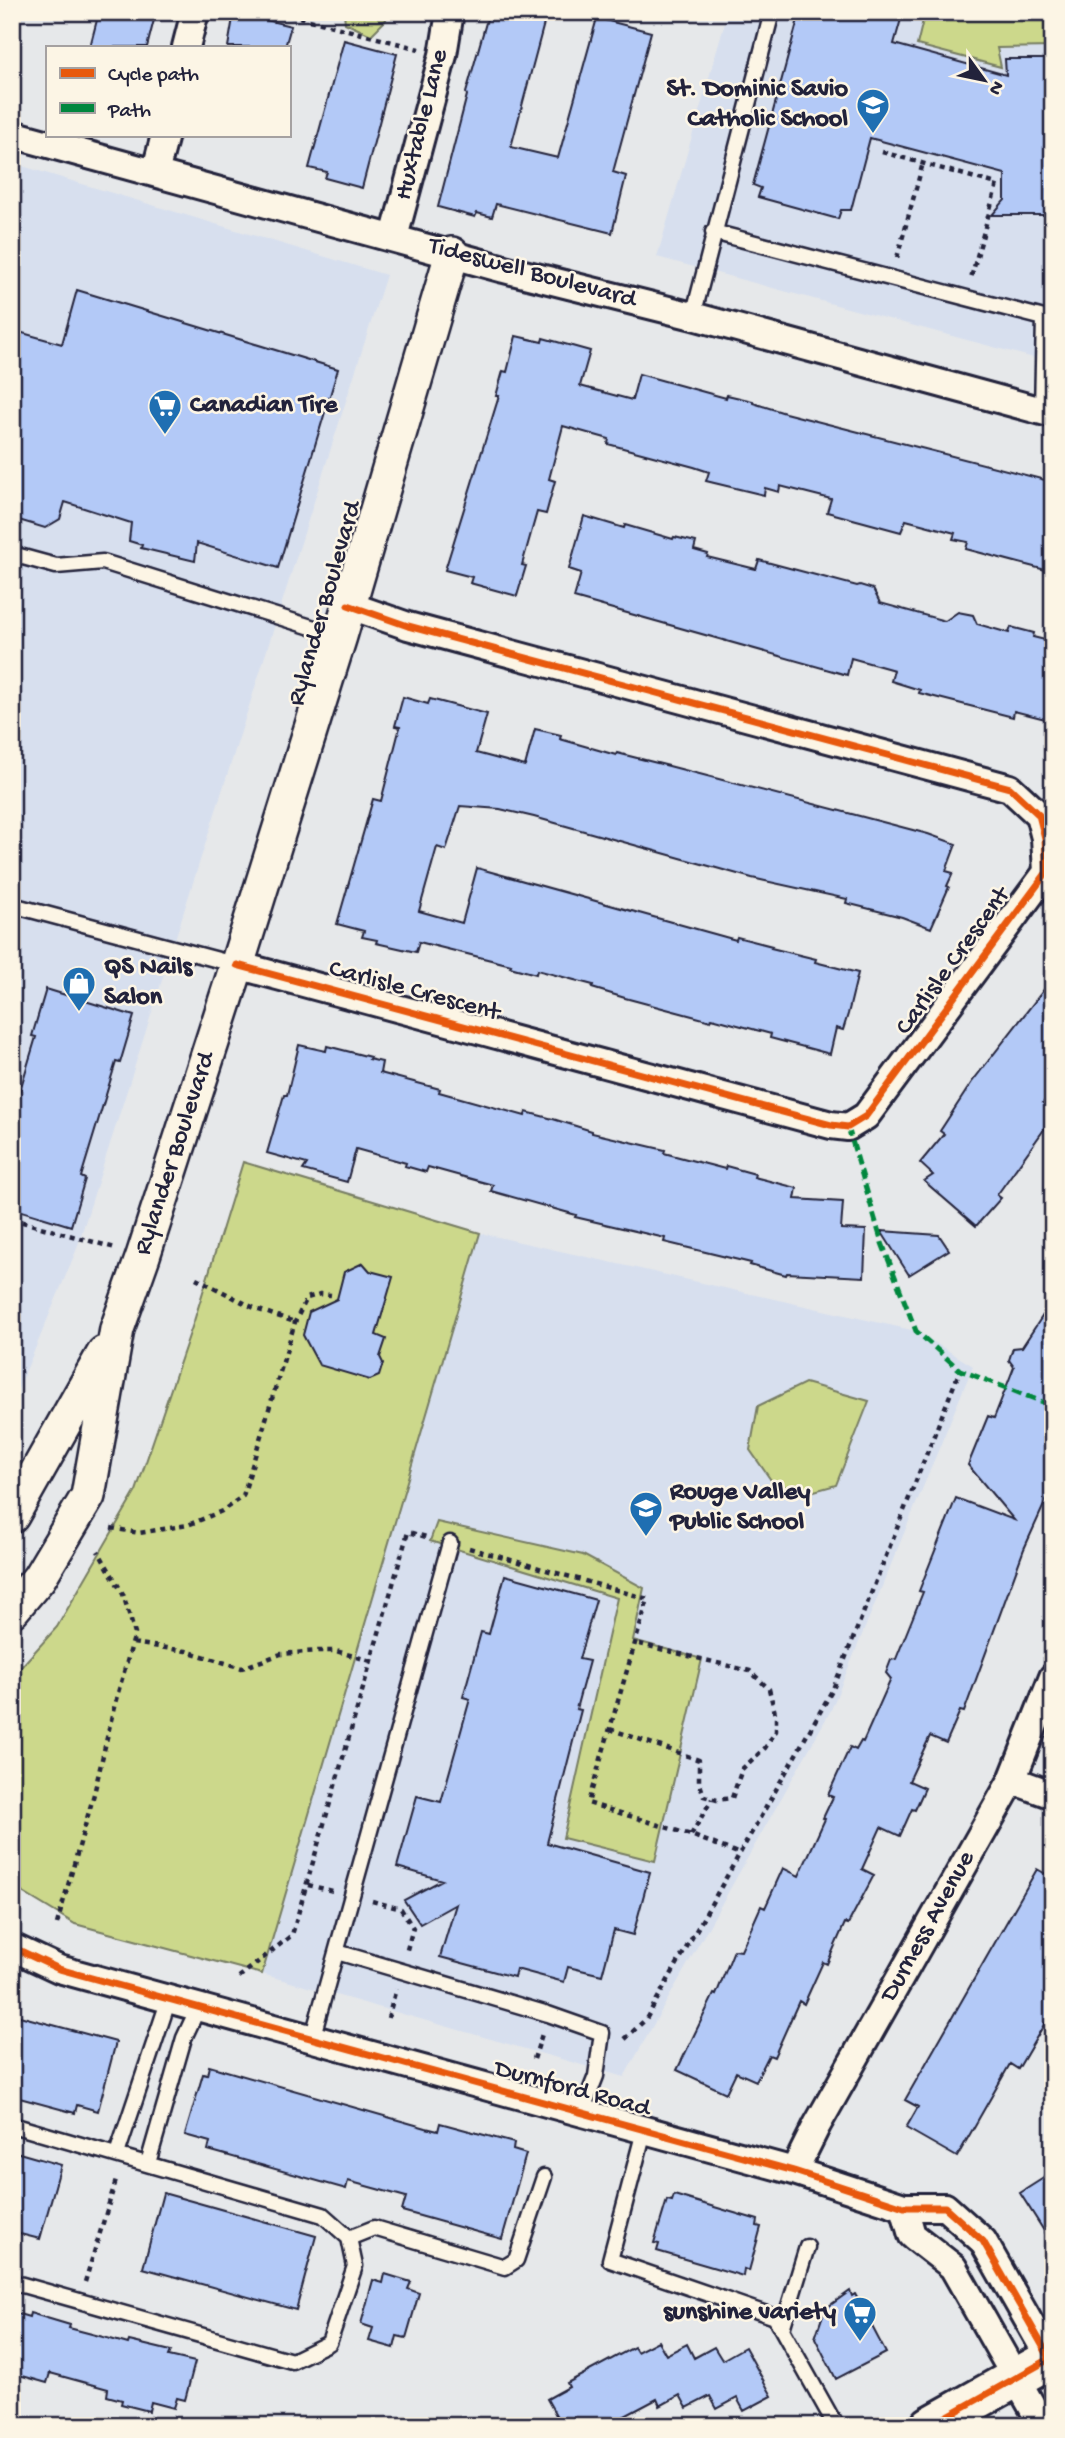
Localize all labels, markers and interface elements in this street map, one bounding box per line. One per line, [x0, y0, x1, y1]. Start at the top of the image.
legend [46, 46, 290, 136]
street label: Huxtable Lane [389, 46, 457, 204]
north arrow [950, 46, 1020, 116]
text: Cycle path [108, 64, 199, 89]
place label: St. Dominic Savio Catholic School [666, 75, 849, 136]
text: N [982, 76, 1008, 99]
school or university icon: St. Dominic Savio Catholic School [854, 86, 892, 135]
text: Path [107, 100, 151, 125]
street label: Tideswell Boulevard [423, 231, 641, 317]
supermarket icon: Canadian Tire [146, 387, 184, 436]
place label: Canadian Tire [190, 391, 339, 422]
street label: Rylander Boulevard [282, 496, 371, 710]
street label: Carlisle Crescent [890, 880, 1020, 1042]
place label: QS Nails Salon [104, 953, 193, 1014]
street label: Carlisle Crescent [325, 954, 505, 1030]
shop icon: QS Nails Salon [60, 964, 98, 1013]
street label: Rylander Boulevard [129, 1047, 224, 1259]
place label: Rouge Valley Public School [668, 1478, 810, 1539]
school or university icon: Rouge Valley Public School [627, 1489, 665, 1538]
street label: Durness Avenue [874, 1846, 983, 2010]
street label: Durnford Road [489, 2054, 655, 2126]
supermarket icon: sunshine variety [841, 2294, 879, 2343]
place label: sunshine variety [663, 2298, 836, 2329]

